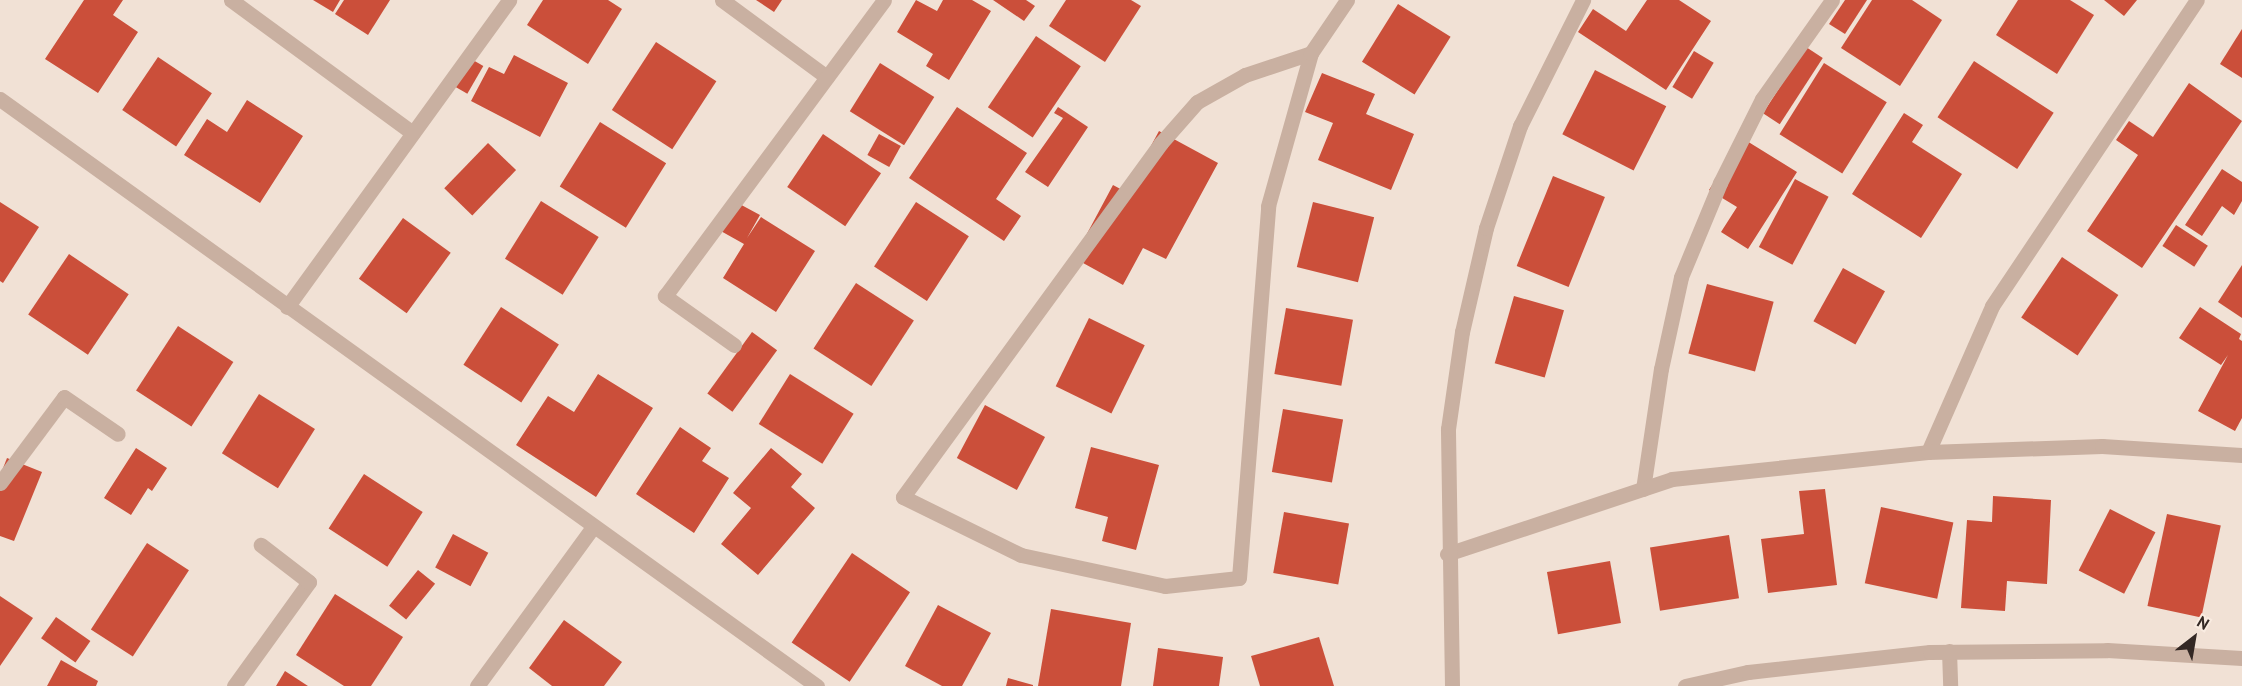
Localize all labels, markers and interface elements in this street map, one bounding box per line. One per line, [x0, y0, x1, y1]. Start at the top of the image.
north arrow [2164, 608, 2224, 668]
text: N [2194, 611, 2213, 634]

